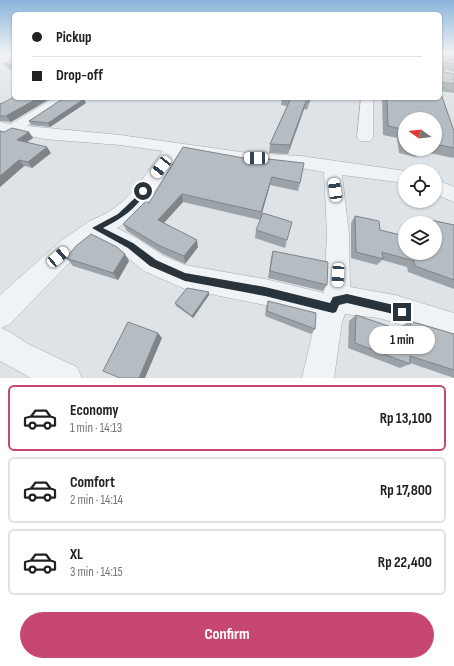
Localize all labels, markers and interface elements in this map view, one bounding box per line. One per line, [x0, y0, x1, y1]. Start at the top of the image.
text: Pickup [56, 28, 92, 47]
text: Drop-off [56, 66, 103, 85]
north arrow [398, 112, 442, 156]
map controls [398, 112, 442, 260]
car [244, 152, 268, 164]
car [149, 154, 173, 180]
button: locate [398, 164, 442, 208]
car [327, 177, 343, 203]
route start [134, 182, 152, 200]
button: layers [398, 216, 442, 260]
car [45, 245, 71, 269]
car [331, 263, 345, 287]
route end [393, 303, 411, 321]
callout: 1 min [369, 326, 435, 354]
text: 1 min [390, 332, 414, 348]
icon: car [22, 400, 58, 436]
text: Economy [70, 401, 119, 420]
text: Rp 13,100 [380, 409, 432, 428]
text: 1 min · 14:13 [70, 420, 122, 436]
icon: car [22, 472, 58, 508]
text: Comfort [70, 473, 115, 492]
text: Rp 17,800 [380, 481, 432, 500]
text: 2 min · 14:14 [70, 492, 123, 508]
icon: car [22, 544, 58, 580]
text: XL [70, 545, 83, 564]
text: Rp 22,400 [378, 553, 432, 572]
text: 3 min · 14:15 [70, 564, 123, 580]
button: Confirm [20, 612, 434, 658]

